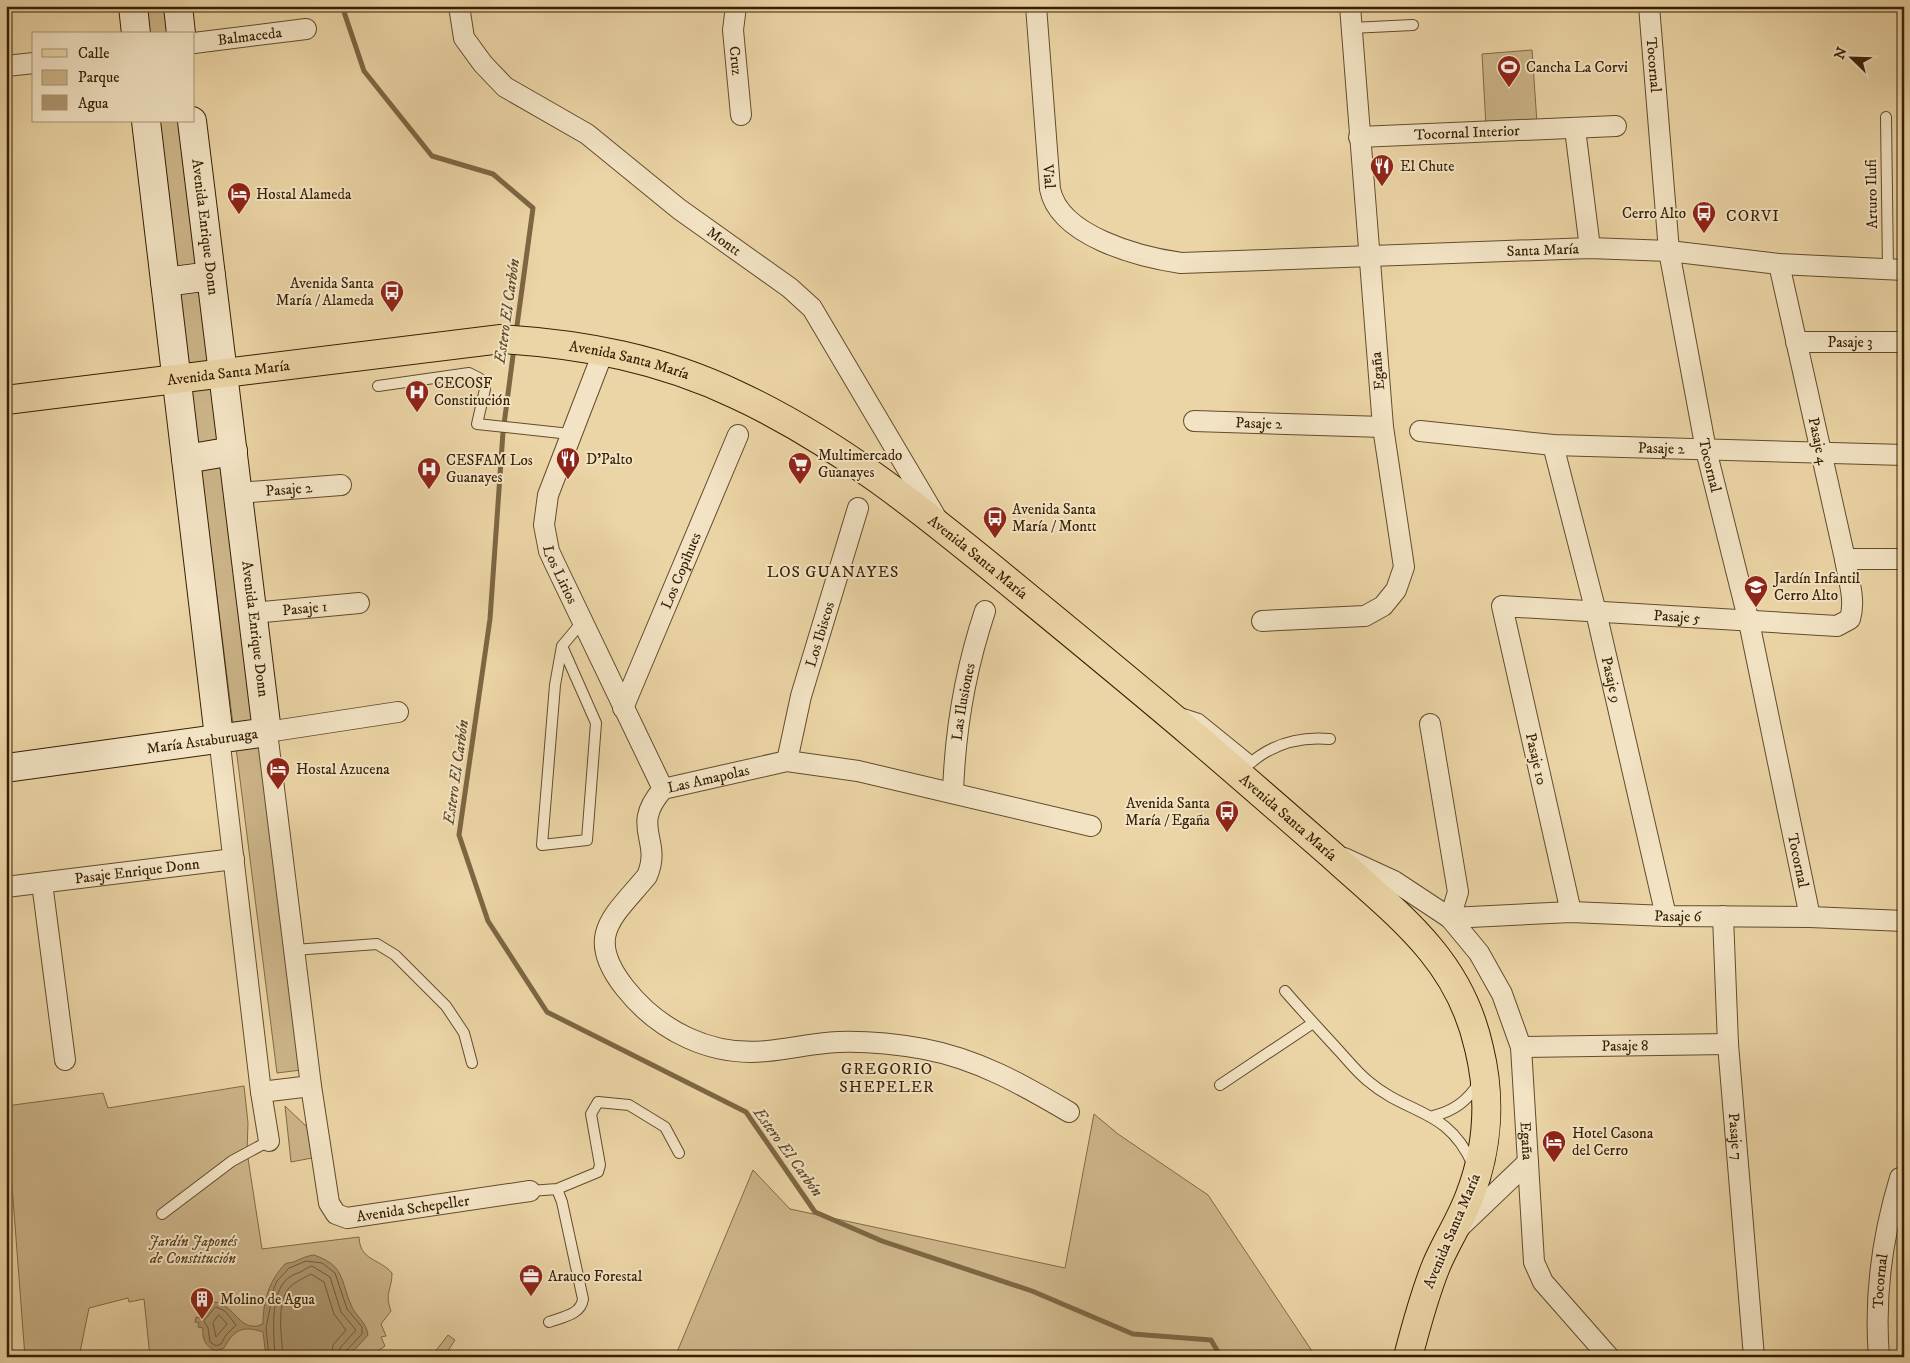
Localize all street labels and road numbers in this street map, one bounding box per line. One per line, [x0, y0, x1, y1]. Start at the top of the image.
street label: Balmaceda [216, 23, 283, 49]
street label: Tocornal [1642, 37, 1666, 94]
street label: Cruz [725, 45, 747, 77]
street label: Tocornal Interior [1414, 121, 1520, 144]
street label: Avenida Enrique Donn [187, 158, 223, 296]
street label: Arturo Ilufi [1862, 158, 1882, 229]
street label: Vial [1039, 163, 1059, 190]
street label: Montt [703, 222, 745, 260]
street label: Santa María [1506, 239, 1580, 261]
street label: Pasaje 3 [1827, 333, 1873, 352]
street label: Avenida Santa María [568, 336, 693, 384]
street label: Egaña [1367, 350, 1389, 391]
street label: Avenida Santa María [166, 356, 291, 390]
street label: Pasaje 2 [1235, 413, 1283, 433]
street label: Pasaje 4 [1804, 415, 1832, 467]
street label: Tocornal [1695, 437, 1726, 495]
street label: Pasaje 2 [1637, 438, 1686, 458]
street label: Pasaje 2 [265, 478, 314, 500]
street label: Avenida Santa María [924, 511, 1032, 604]
street label: Los Copihues [656, 530, 705, 612]
street label: Los Lirios [539, 544, 582, 607]
street label: Avenida Enrique Donn [237, 560, 273, 698]
street label: Pasaje 1 [281, 597, 328, 620]
street label: Los Ibiscos [801, 599, 839, 669]
street label: Pasaje 5 [1653, 606, 1702, 627]
street label: Pasaje 9 [1597, 655, 1626, 705]
street label: Las Ilusiones [947, 661, 979, 741]
street label: María Astaburuaga [145, 724, 260, 758]
street label: Pasaje 10 [1521, 731, 1551, 787]
street label: Las Amapolas [666, 760, 751, 797]
street label: Avenida Santa María [1236, 770, 1341, 865]
street label: Tocornal [1783, 832, 1813, 890]
street label: Pasaje Enrique Donn [73, 854, 201, 888]
street label: Pasaje 6 [1654, 906, 1703, 926]
street label: Pasaje 8 [1601, 1036, 1649, 1055]
street label: Pasaje 7 [1724, 1112, 1747, 1161]
street label: Egaña [1516, 1121, 1537, 1161]
street label: Avenida Santa María [1419, 1170, 1485, 1291]
street label: Avenida Schepeller [355, 1191, 471, 1226]
street label: Tocornal [1868, 1252, 1892, 1309]

